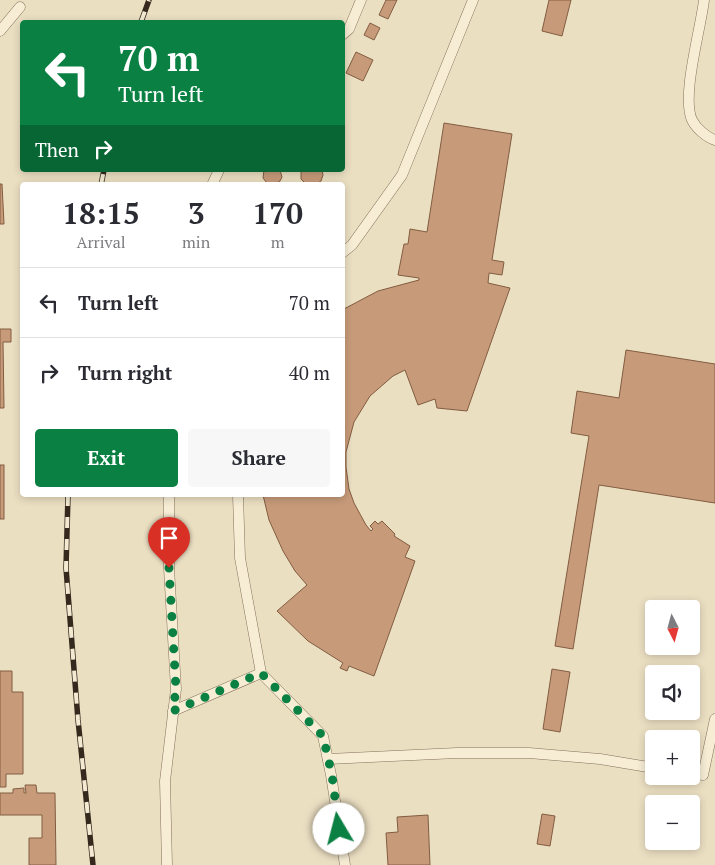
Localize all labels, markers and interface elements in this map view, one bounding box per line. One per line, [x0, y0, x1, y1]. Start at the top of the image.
text: 70 m [118, 35, 199, 81]
icon: left [35, 40, 100, 105]
text: Turn left [118, 79, 204, 108]
icon: right [89, 135, 117, 163]
text: Then [35, 137, 79, 162]
text: 18:15 [62, 193, 140, 233]
text: 3 [188, 193, 205, 233]
text: 170 [252, 193, 303, 233]
text: Arrival [76, 231, 126, 253]
text: min [182, 231, 210, 253]
text: m [271, 231, 284, 253]
icon: left [35, 289, 63, 317]
text: Turn left [78, 290, 159, 315]
text: 70 m [289, 290, 330, 315]
icon: right [35, 359, 63, 387]
text: Turn right [78, 360, 172, 385]
text: 40 m [289, 360, 330, 385]
button: Exit [35, 429, 178, 487]
button: Share [188, 429, 330, 487]
pin [148, 517, 190, 568]
icon: arrive [155, 524, 183, 552]
north arrow [645, 600, 700, 655]
map controls [645, 600, 700, 850]
button: sound [645, 665, 700, 720]
button: + [645, 730, 700, 785]
button: − [645, 795, 700, 850]
position arrow [312, 802, 364, 854]

